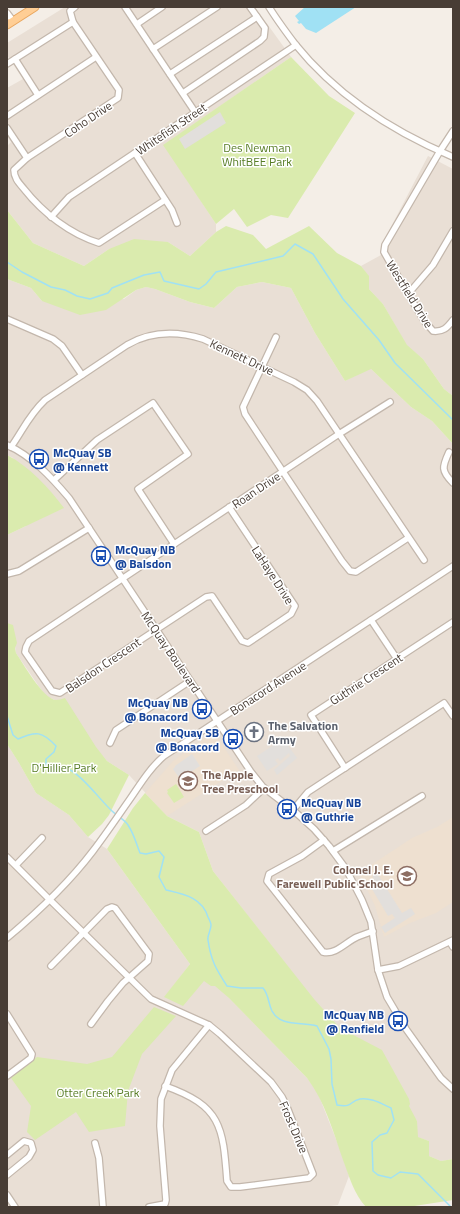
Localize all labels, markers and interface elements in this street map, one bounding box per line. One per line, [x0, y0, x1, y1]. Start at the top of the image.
street label: Coho Drive [60, 96, 116, 142]
street label: Whitefish Street [132, 98, 211, 160]
park label: Des Newman WhitBEE Park [222, 138, 292, 171]
street label: Westfield Drive [382, 256, 438, 332]
street label: Kennett Drive [207, 334, 277, 380]
place label: McQuay SB @ Kennett [53, 443, 112, 476]
bus stop icon: McQuay SB @ Kennett [28, 448, 50, 470]
street label: Roan Drive [228, 467, 284, 513]
place label: McQuay NB @ Balsdon [115, 540, 175, 573]
street label: LaHaye Drive [247, 542, 299, 608]
bus stop icon: McQuay NB @ Balsdon [90, 545, 112, 567]
street label: McQuay Boulevard [137, 607, 205, 697]
street label: Balsdon Crescent [61, 632, 145, 697]
street label: Guthrie Crescent [326, 648, 407, 710]
street label: Bonacord Avenue [226, 656, 310, 720]
place label: McQuay NB @ Bonacord [124, 693, 188, 726]
bus stop icon: McQuay NB @ Bonacord [191, 698, 213, 720]
place label: The Salvation Army [268, 716, 338, 749]
church icon: The Salvation Army [243, 721, 265, 743]
place label: McQuay SB @ Bonacord [155, 723, 219, 756]
bus stop icon: McQuay SB @ Bonacord [222, 728, 244, 750]
park label: D'Hillier Park [32, 758, 97, 777]
place label: The Apple Tree Preschool [202, 765, 278, 798]
school or university icon: The Apple Tree Preschool [177, 770, 199, 792]
place label: McQuay NB @ Guthrie [301, 793, 361, 826]
bus stop icon: McQuay NB @ Guthrie [276, 798, 298, 820]
place label: Colonel J. E. Farewell Public School [277, 860, 393, 893]
school or university icon: Colonel J. E. Farewell Public School [396, 865, 418, 887]
place label: McQuay NB @ Renfield [324, 1005, 384, 1038]
bus stop icon: McQuay NB @ Renfield [387, 1010, 409, 1032]
park label: Otter Creek Park [56, 1083, 140, 1102]
street label: Frost Drive [274, 1098, 314, 1156]

